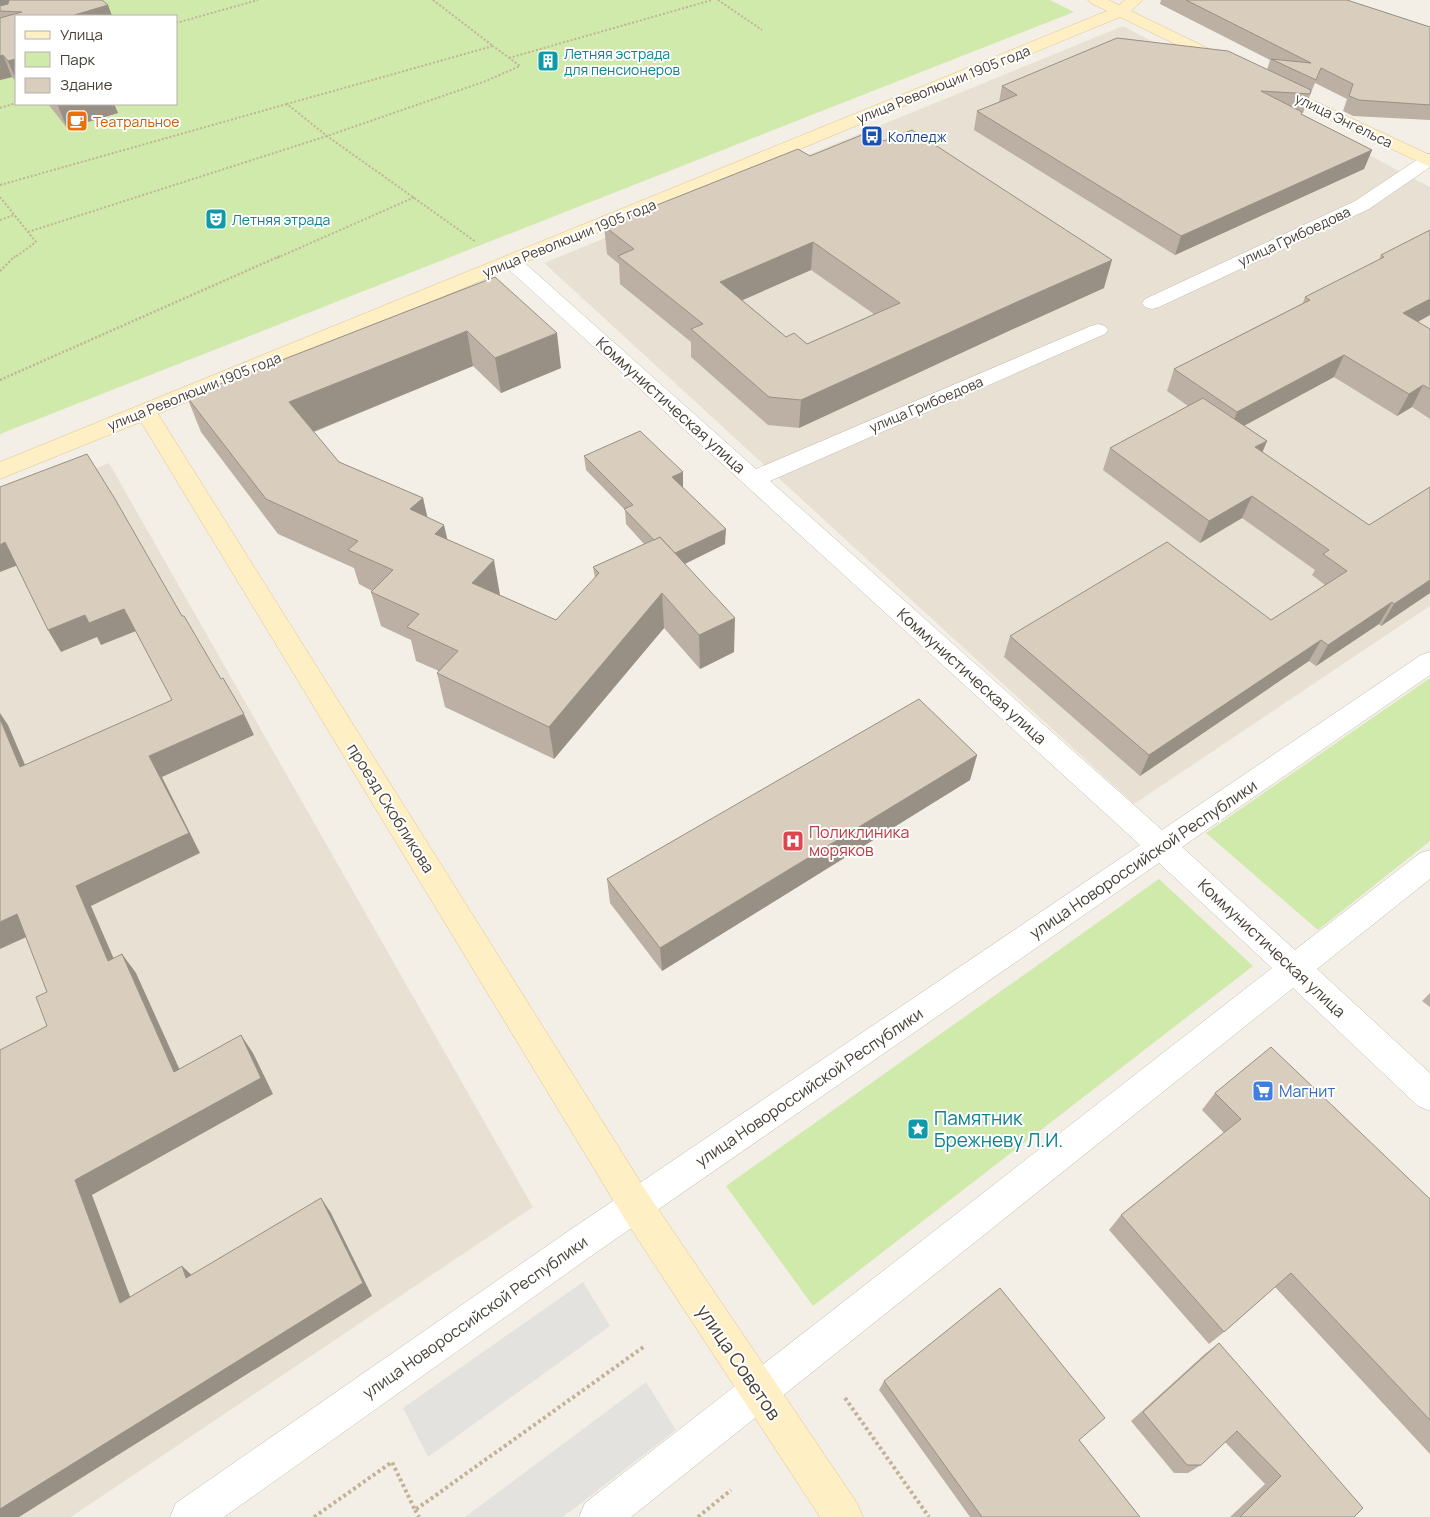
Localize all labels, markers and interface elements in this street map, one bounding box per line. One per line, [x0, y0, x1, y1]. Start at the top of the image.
legend [15, 15, 178, 105]
text: Улица [60, 24, 103, 45]
street label: улица Революции 1905 года [853, 40, 1033, 128]
place label: Летняя эстрада для пенсионеров [564, 44, 680, 79]
text: Парк [60, 49, 96, 70]
building icon: Летняя эстрада для пенсионеров [536, 49, 560, 73]
text: Здание [60, 74, 113, 95]
street label: улица Энгельса [1292, 88, 1396, 152]
cafe icon: Театральное [65, 109, 89, 133]
place label: Театральное [93, 112, 179, 131]
bus stop icon: Колледж [860, 124, 884, 148]
place label: Колледж [888, 127, 947, 146]
street label: улица Революции 1905 года [479, 194, 659, 282]
street label: улица Грибоедова [1235, 202, 1353, 270]
theatre icon: Летняя этрада [204, 207, 228, 231]
place label: Летняя этрада [232, 210, 330, 229]
street label: Коммунистическая улица [591, 332, 751, 478]
street label: улица Революции 1905 года [104, 347, 284, 435]
street label: улица Грибоедова [866, 371, 986, 437]
street label: Коммунистическая улица [892, 603, 1052, 749]
street label: проезд Скобликова [342, 739, 440, 877]
street label: улица Новороссийской Республики [1025, 774, 1261, 944]
place label: Поликлиника моряков [809, 821, 909, 861]
hospital icon: Поликлиника моряков [781, 829, 805, 853]
street label: Коммунистическая улица [1193, 874, 1351, 1022]
street label: улица Новороссийской Республики [691, 1002, 927, 1172]
supermarket icon: Магнит [1251, 1079, 1275, 1103]
place label: Магнит [1279, 1080, 1335, 1102]
place label: Памятник Брежневу Л.И. [934, 1105, 1063, 1153]
place icon: Памятник Брежневу Л.И. [906, 1117, 930, 1141]
street label: улица Новороссийской Республики [358, 1231, 592, 1403]
street label: улица Советов [691, 1299, 787, 1425]

